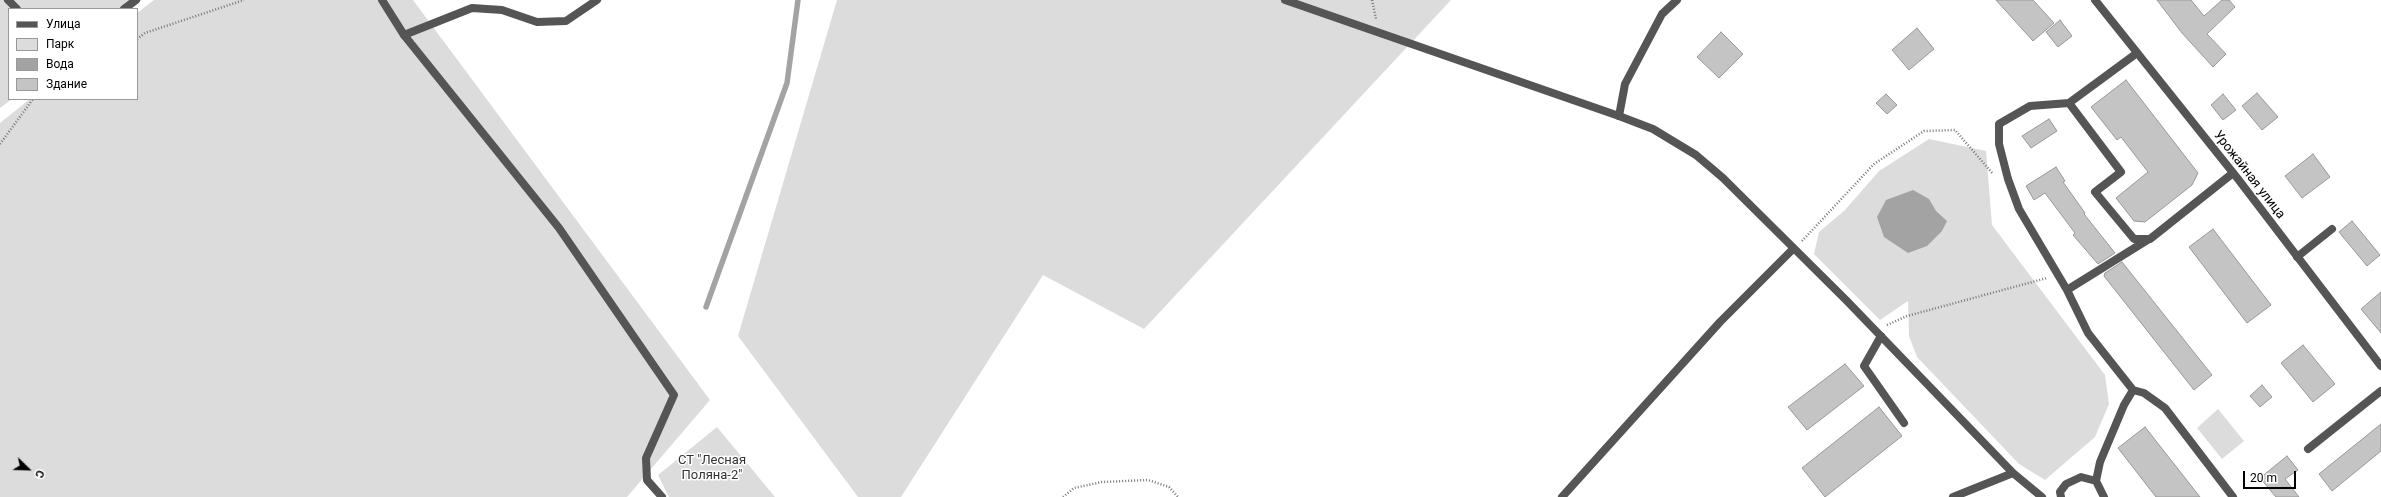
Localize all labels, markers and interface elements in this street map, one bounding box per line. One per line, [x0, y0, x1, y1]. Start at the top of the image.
legend [8, 8, 138, 100]
text: Улица [46, 17, 81, 31]
text: Парк [46, 37, 74, 51]
text: Вода [46, 57, 74, 71]
text: Здание [46, 77, 87, 91]
street label: Урожайная улица [2210, 128, 2288, 222]
north arrow [8, 449, 48, 489]
park label: СТ "Лесная Поляна-2" [678, 453, 746, 484]
scale bar [2245, 463, 2298, 489]
text: С [32, 468, 47, 480]
text: 20 m [2250, 471, 2277, 485]

